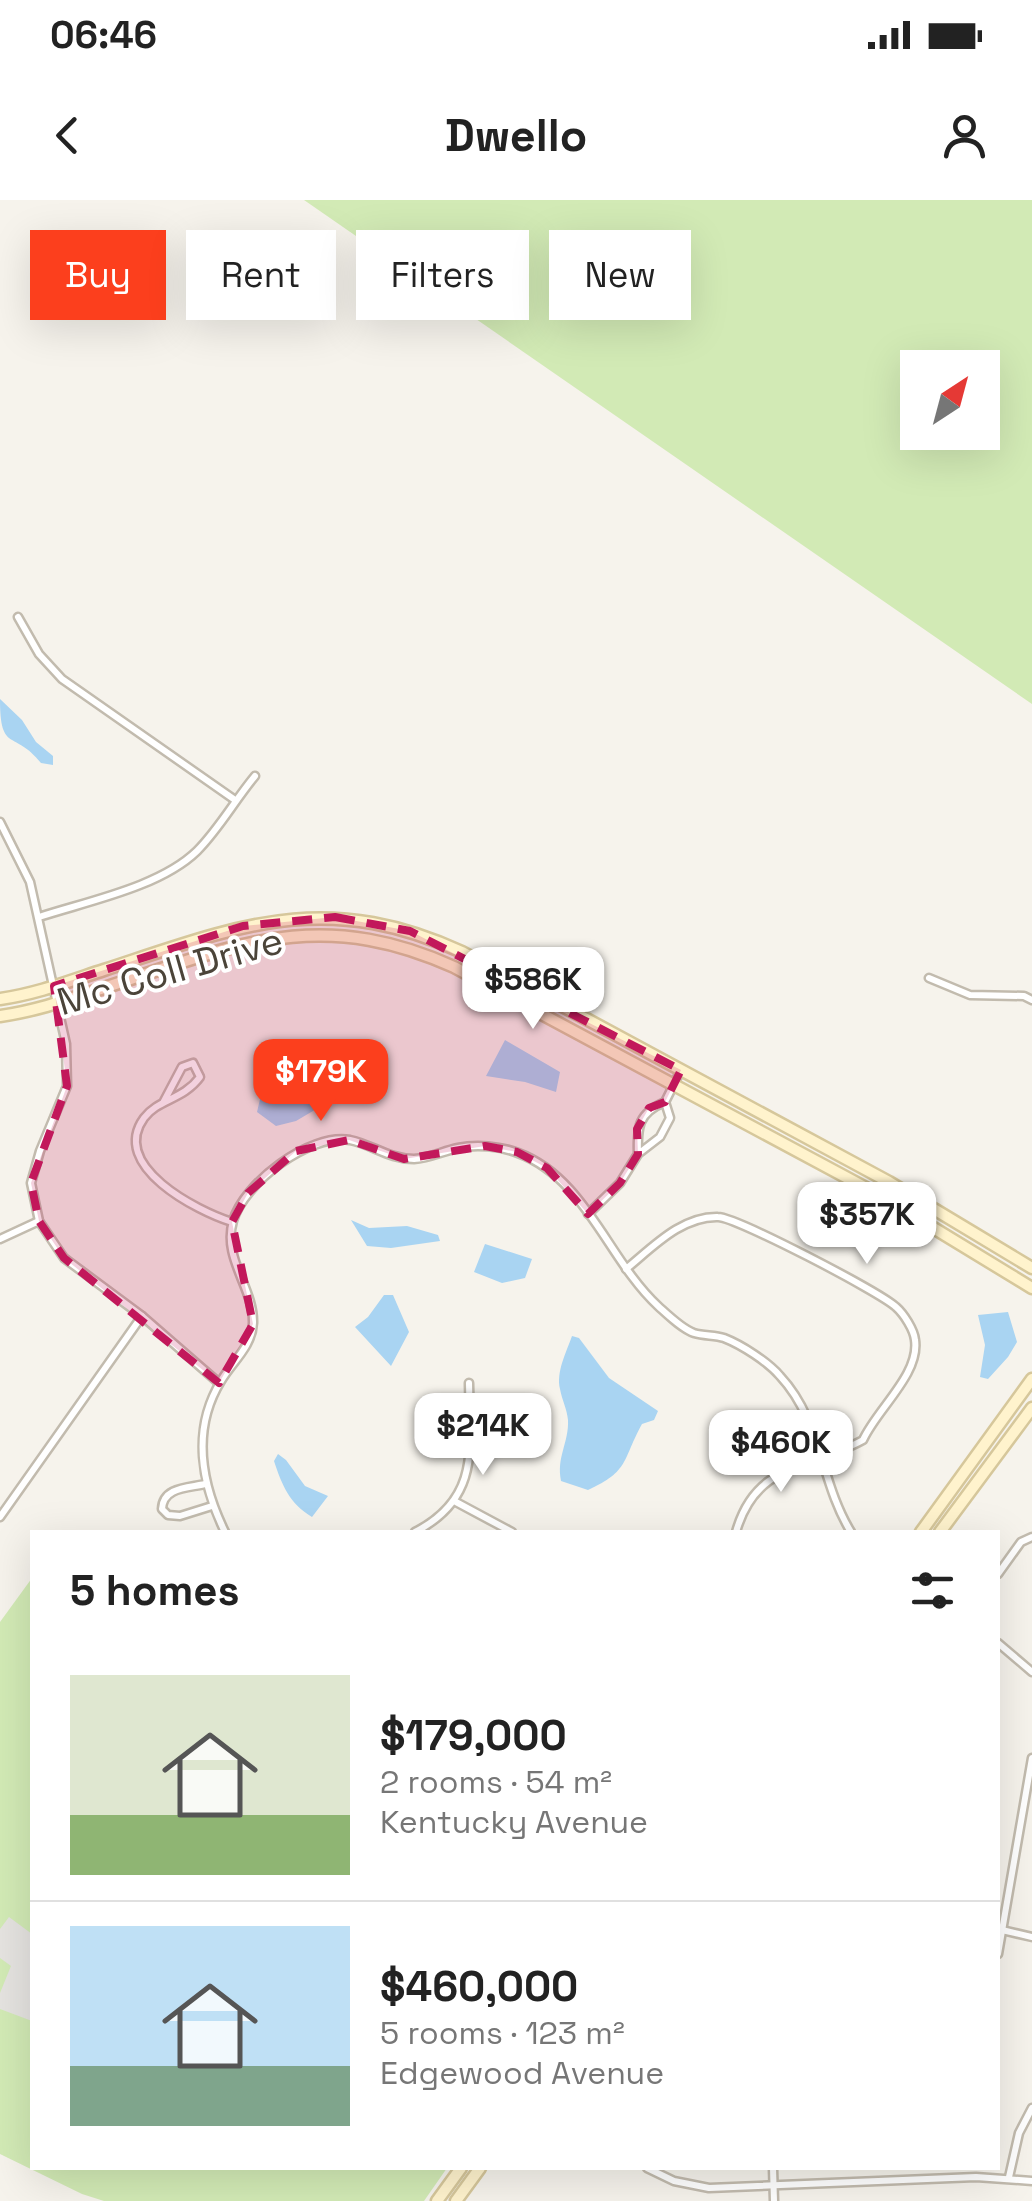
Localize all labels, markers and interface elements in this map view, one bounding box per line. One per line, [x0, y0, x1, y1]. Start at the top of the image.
text: 06:46 [50, 11, 157, 59]
text: Dwello [445, 107, 587, 164]
icon: back [40, 108, 95, 163]
icon: person [937, 108, 992, 163]
chip: Buy [30, 230, 166, 320]
chip: Rent [186, 230, 336, 320]
chip: Filters [356, 230, 529, 320]
chip: New [549, 230, 691, 320]
north arrow [900, 350, 1000, 450]
map controls [900, 350, 1000, 450]
street label: Mc Coll Drive [52, 916, 288, 1026]
pin: $586K [463, 947, 603, 1032]
text: $586K [484, 959, 582, 999]
pin: $179K [251, 1039, 391, 1124]
text: $179K [275, 1051, 367, 1091]
pin: $357K [797, 1182, 937, 1267]
text: $357K [819, 1194, 915, 1234]
pin: $214K [413, 1393, 553, 1478]
text: $214K [436, 1405, 530, 1445]
pin: $460K [711, 1410, 851, 1495]
text: $460K [731, 1422, 831, 1462]
icon: filters [905, 1563, 960, 1618]
text: 5 homes [70, 1564, 240, 1617]
text: $179,000 [380, 1709, 567, 1762]
icon: home [150, 1715, 270, 1835]
text: 2 rooms · 54 m² [380, 1762, 612, 1802]
text: Kentucky Avenue [380, 1802, 648, 1842]
text: $460,000 [380, 1960, 578, 2013]
icon: home [150, 1966, 270, 2086]
text: 5 rooms · 123 m² [380, 2013, 625, 2053]
text: Edgewood Avenue [380, 2053, 664, 2093]

